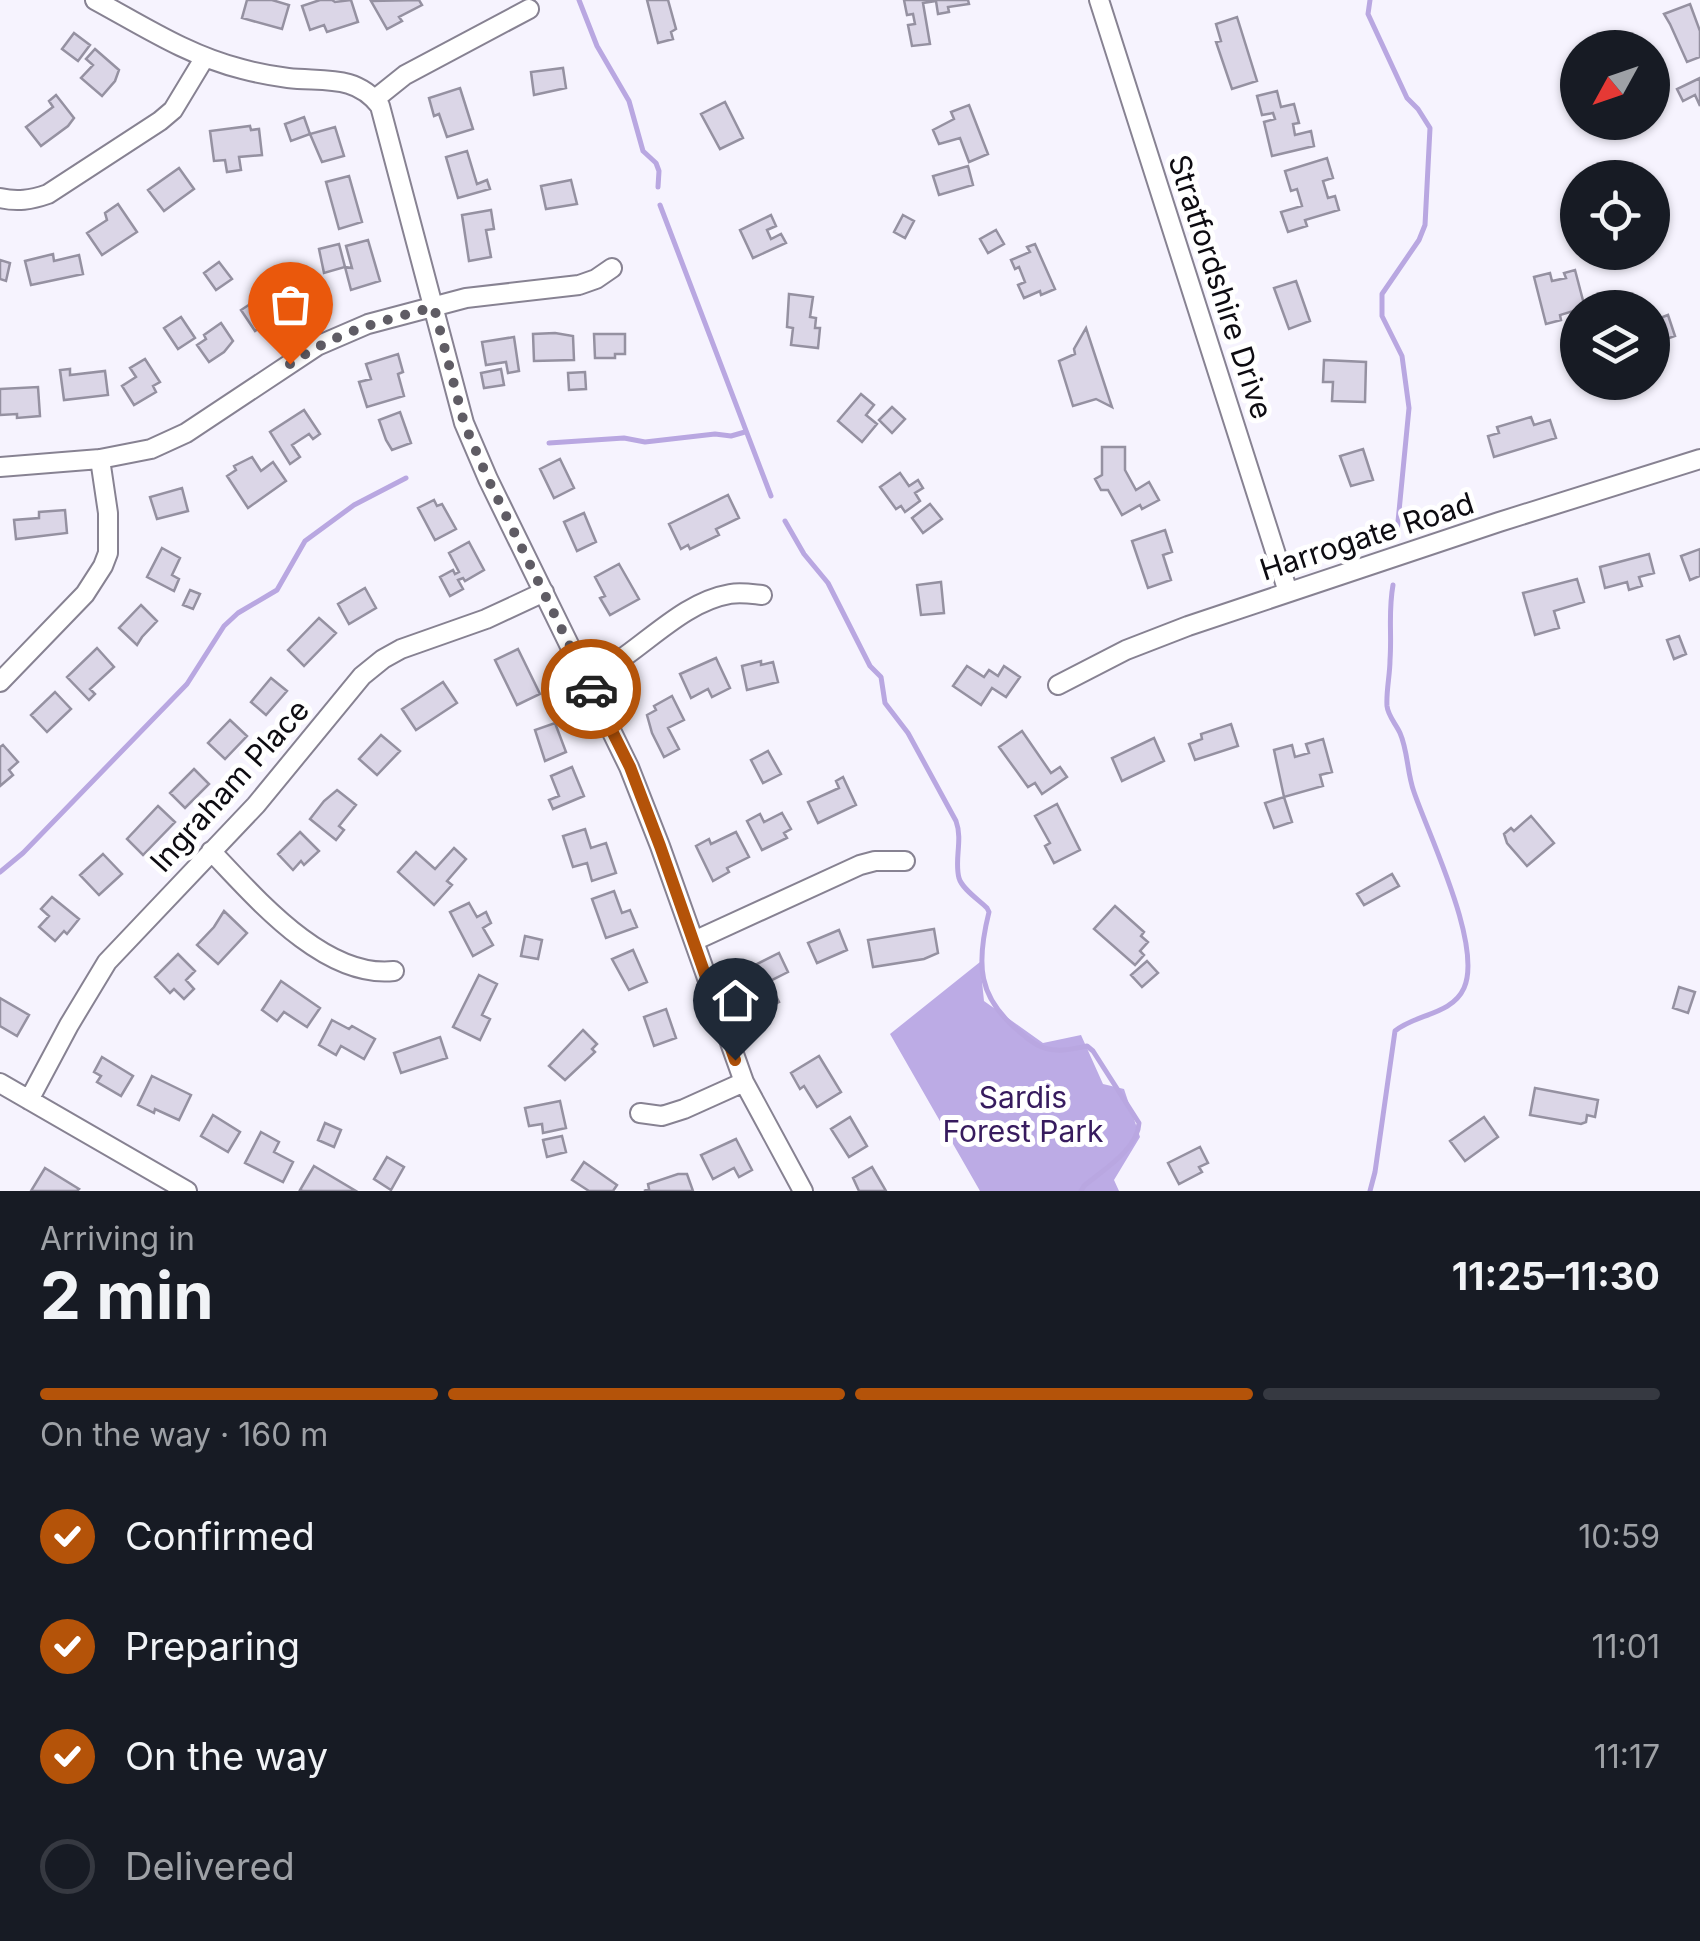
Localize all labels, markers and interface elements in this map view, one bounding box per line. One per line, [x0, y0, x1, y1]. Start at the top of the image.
north arrow [1560, 30, 1670, 140]
map controls [1560, 30, 1670, 400]
street label: Stratfordshire Drive [1161, 150, 1281, 423]
button: locate [1560, 160, 1670, 270]
pin [248, 262, 333, 365]
icon: bag [263, 277, 318, 332]
button: layers [1560, 290, 1670, 400]
street label: Harrogate Road [1255, 485, 1478, 588]
courier [541, 639, 641, 739]
icon: car [564, 662, 619, 717]
street label: Ingraham Place [142, 692, 316, 879]
pin [693, 958, 778, 1061]
icon: home [708, 973, 763, 1028]
park label: Sardis Forest Park [942, 1079, 1104, 1149]
text: Arriving in [40, 1219, 195, 1258]
text: 11:25–11:30 [1452, 1253, 1660, 1299]
text: 2 min [40, 1256, 214, 1335]
text: On the way · 160 m [40, 1415, 328, 1454]
icon: check [40, 1509, 95, 1564]
text: Confirmed [125, 1513, 315, 1559]
text: 10:59 [1578, 1517, 1660, 1556]
icon: check [40, 1619, 95, 1674]
text: Preparing [125, 1623, 300, 1669]
text: 11:01 [1592, 1627, 1660, 1666]
icon: check [40, 1729, 95, 1784]
text: On the way [125, 1733, 328, 1779]
text: 11:17 [1594, 1737, 1660, 1776]
text: Delivered [125, 1843, 295, 1889]

